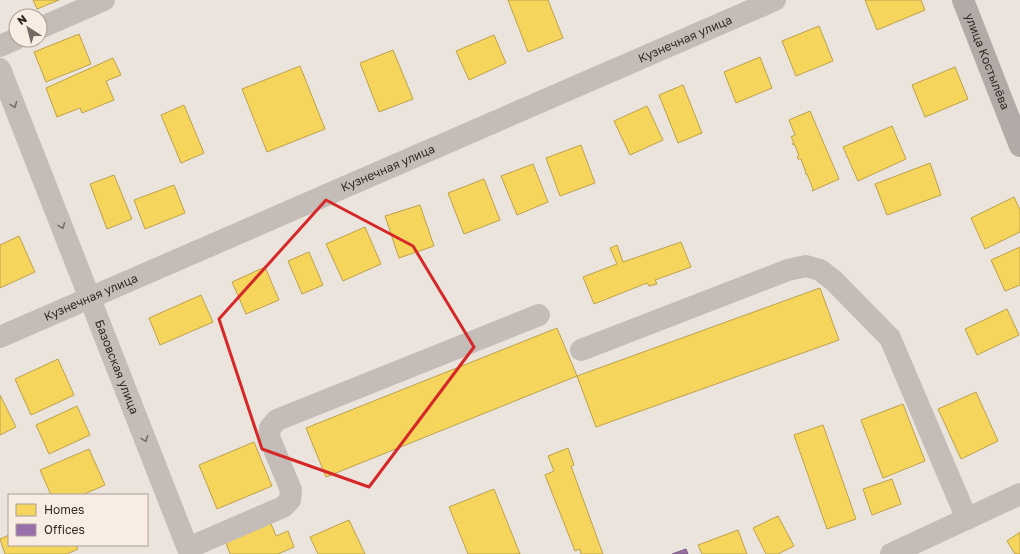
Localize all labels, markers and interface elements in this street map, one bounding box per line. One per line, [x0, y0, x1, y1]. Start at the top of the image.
north arrow [8, 8, 48, 48]
street label: улица Костылёва [962, 11, 1013, 112]
text: N [15, 12, 29, 27]
street label: Кузнечная улица [636, 12, 734, 66]
one-way arrow [10, 102, 18, 109]
street label: Кузнечная улица [338, 141, 437, 195]
one-way arrow [57, 223, 65, 230]
street label: Кузнечная улица [41, 270, 140, 324]
street label: Базовская улица [92, 317, 142, 416]
one-way arrow [141, 435, 149, 442]
legend [8, 494, 148, 546]
text: Homes [44, 502, 84, 517]
text: Offices [44, 522, 85, 537]

